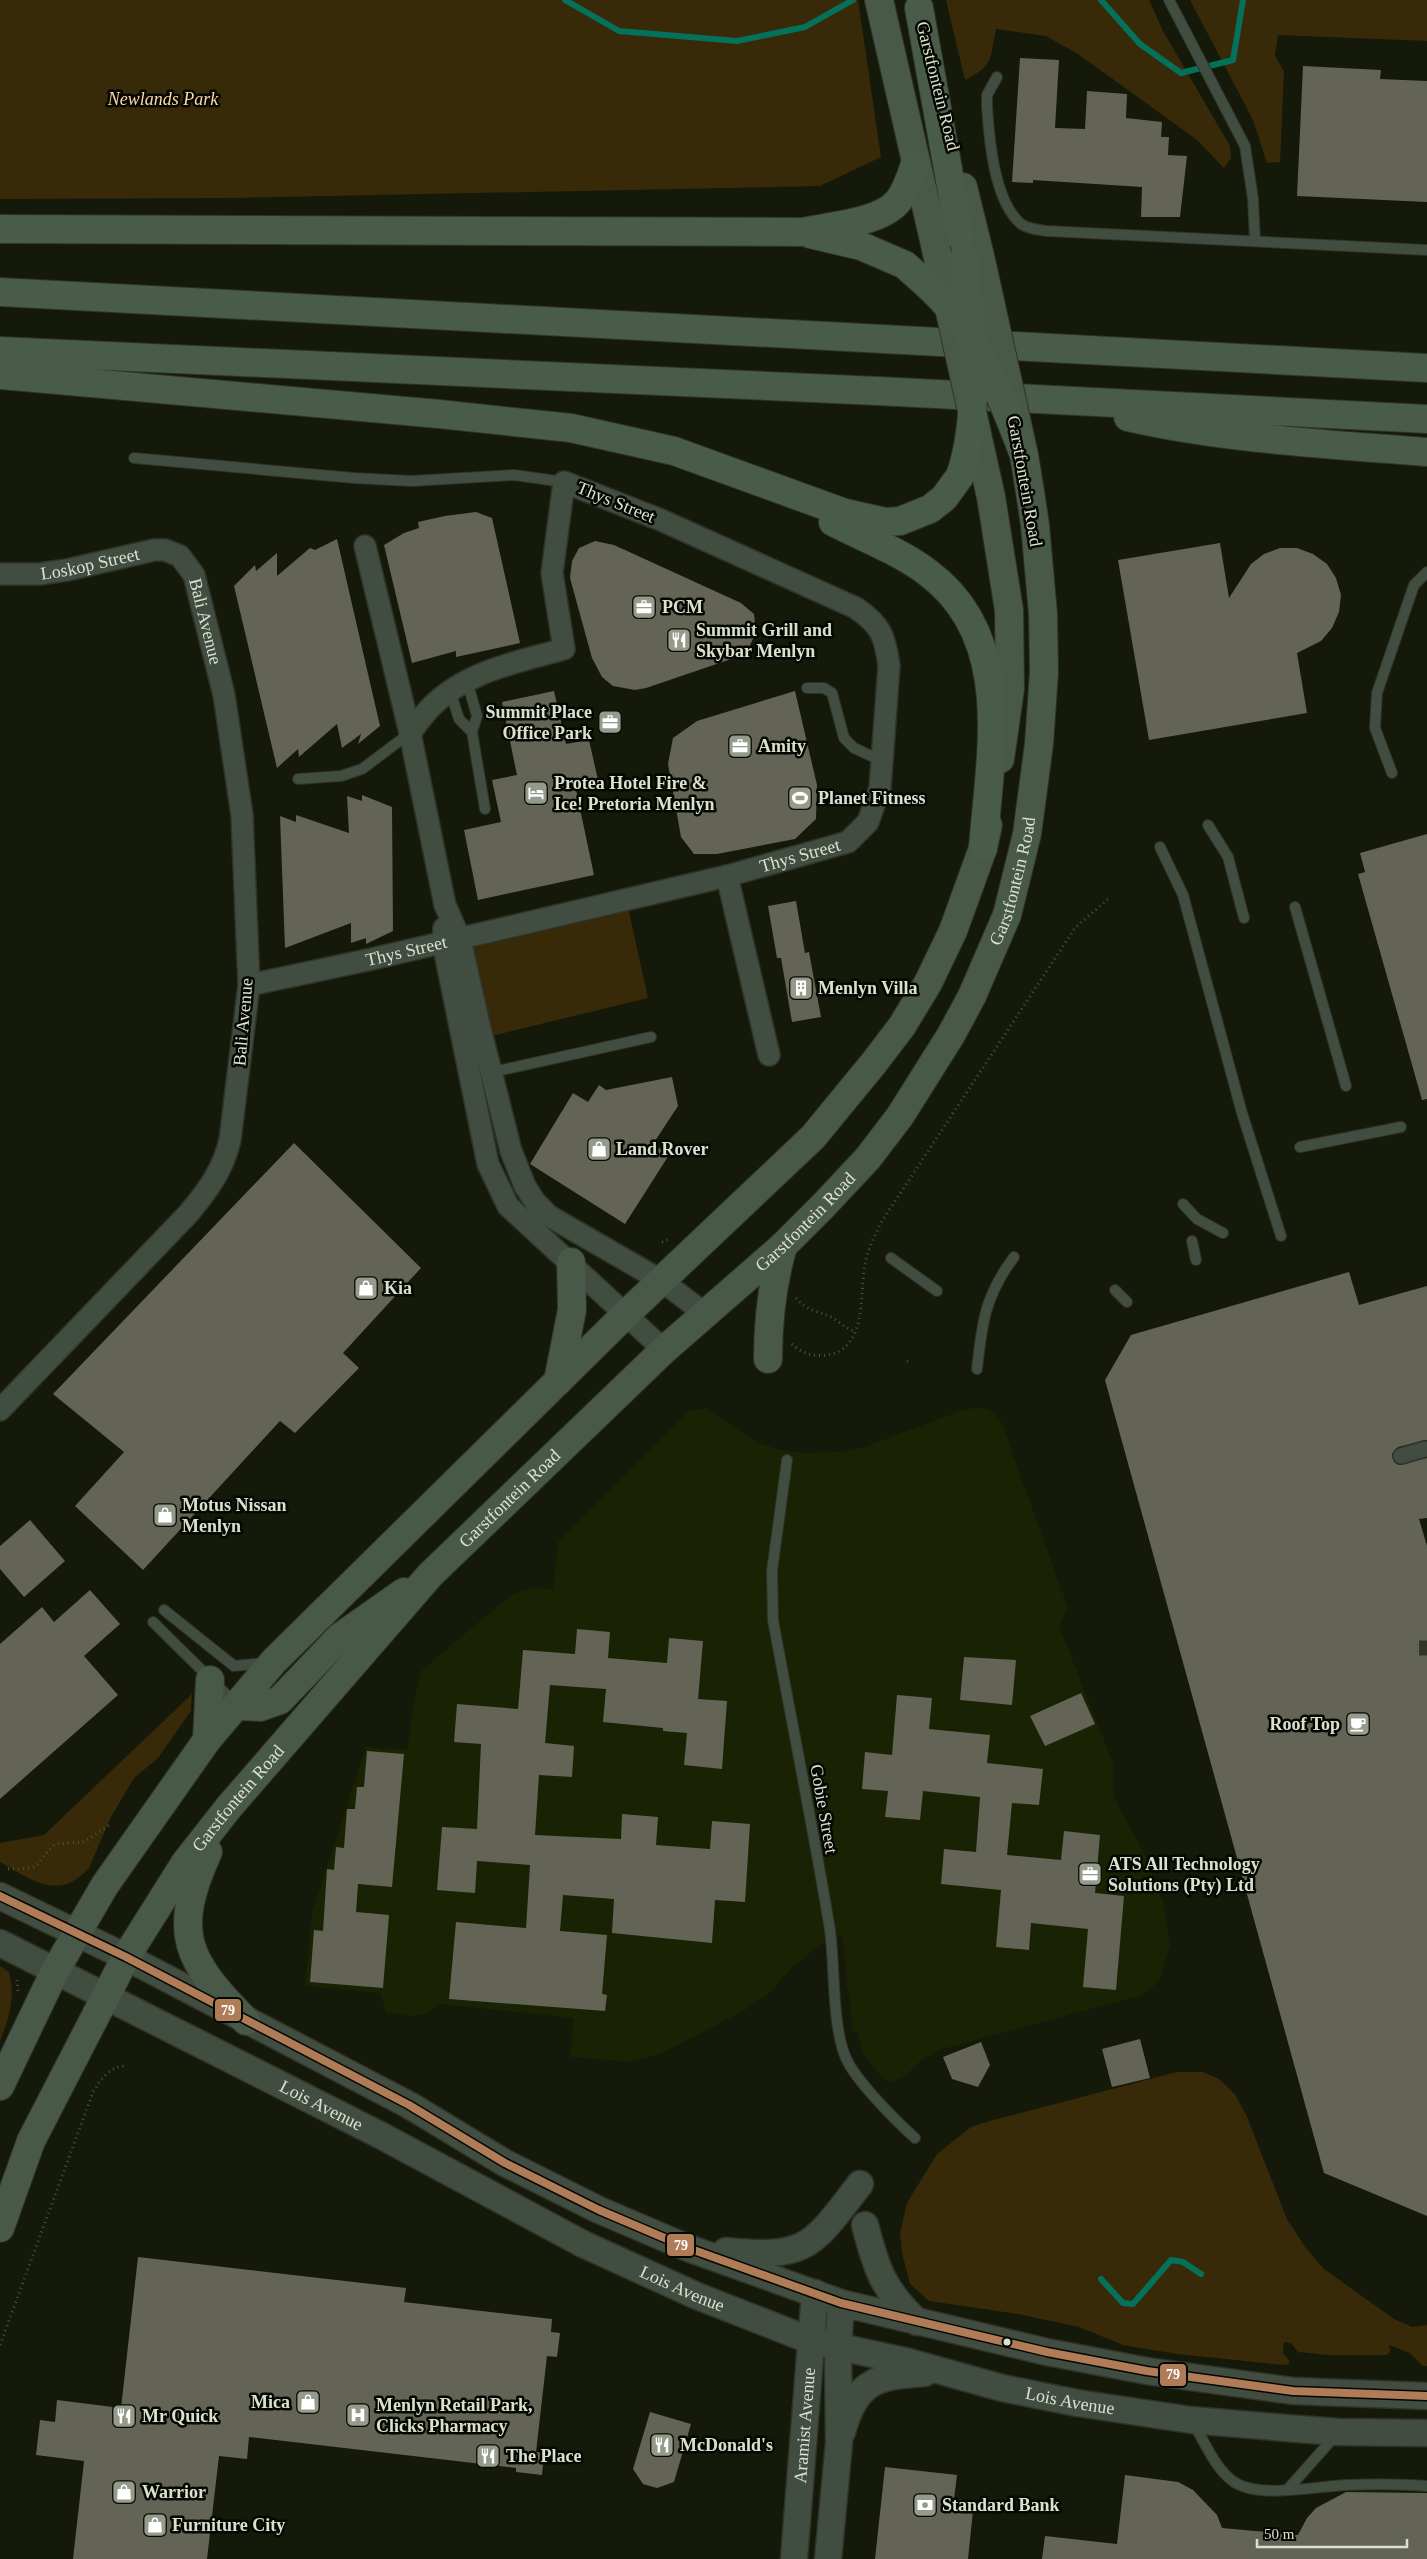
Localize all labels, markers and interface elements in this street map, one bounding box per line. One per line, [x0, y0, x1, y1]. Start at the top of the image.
street label: Garstfontein Road [912, 19, 964, 153]
park label: Newlands Park [107, 89, 219, 109]
street label: Garstfontein Road [1004, 414, 1046, 548]
street label: Thys Street [574, 477, 658, 527]
street label: Loskop Street [39, 544, 141, 584]
street label: Bali Avenue [185, 576, 226, 666]
office icon: PCM [631, 594, 657, 620]
place label: PCM [662, 597, 703, 617]
place label: Summit Grill and Skybar Menlyn [696, 620, 832, 661]
restaurant icon: Summit Grill and Skybar Menlyn [666, 627, 692, 653]
place label: Summit Place Office Park [486, 702, 592, 743]
office icon: Summit Place Office Park [597, 709, 623, 735]
office icon: Amity [727, 733, 753, 759]
place label: Amity [758, 736, 806, 756]
place label: Protea Hotel Fire & Ice! Pretoria Menlyn [554, 773, 715, 814]
hotel icon: Protea Hotel Fire & Ice! Pretoria Menlyn [523, 780, 549, 806]
sports icon: Planet Fitness [787, 785, 813, 811]
place label: Planet Fitness [818, 788, 926, 808]
street label: Garstfontein Road [985, 816, 1039, 948]
street label: Thys Street [757, 835, 842, 876]
street label: Thys Street [364, 932, 449, 970]
building icon: Menlyn Villa [788, 975, 814, 1001]
street label: Bali Avenue [229, 977, 257, 1067]
place label: Menlyn Villa [818, 978, 918, 998]
shop icon: Land Rover [586, 1136, 612, 1162]
place label: Land Rover [616, 1139, 709, 1159]
street label: Garstfontein Road [751, 1168, 859, 1276]
shop icon: Kia [353, 1275, 379, 1301]
place label: Kia [384, 1278, 412, 1298]
street label: Garstfontein Road [455, 1445, 564, 1552]
place label: Motus Nissan Menlyn [182, 1495, 287, 1536]
shop icon: Motus Nissan Menlyn [152, 1502, 178, 1528]
cafe icon: Roof Top [1345, 1711, 1371, 1737]
place label: Roof Top [1269, 1714, 1340, 1734]
street label: Garstfontein Road [188, 1741, 288, 1856]
street label: Gobie Street [806, 1763, 842, 1855]
place label: ATS All Technology Solutions (Pty) Ltd [1108, 1854, 1260, 1896]
office icon: ATS All Technology Solutions (Pty) Ltd [1077, 1861, 1103, 1887]
line badge: 79 [214, 1998, 242, 2022]
text: 79 [221, 2003, 235, 2018]
street label: Lois Avenue [277, 2076, 366, 2135]
line badge: 79 [666, 2233, 695, 2257]
text: 79 [674, 2238, 688, 2253]
street label: Lois Avenue [637, 2261, 727, 2316]
unlabelled marker [1002, 2337, 1012, 2347]
line badge: 79 [1159, 2363, 1187, 2387]
street label: Aramist Avenue [790, 2367, 819, 2484]
text: 79 [1166, 2367, 1180, 2382]
street label: Lois Avenue [1024, 2383, 1116, 2418]
shop icon: Mica [295, 2389, 321, 2415]
place label: Mica [251, 2392, 290, 2412]
place label: Menlyn Retail Park, Clicks Pharmacy [376, 2395, 532, 2436]
hospital icon: Menlyn Retail Park, Clicks Pharmacy [345, 2402, 371, 2428]
restaurant icon: Mr Quick [111, 2403, 137, 2429]
place label: Mr Quick [142, 2406, 218, 2426]
restaurant icon: McDonald's [649, 2432, 675, 2458]
place label: McDonald's [680, 2435, 773, 2455]
restaurant icon: The Place [475, 2443, 501, 2469]
place label: The Place [506, 2446, 581, 2466]
shop icon: Warrior [111, 2479, 137, 2505]
place label: Warrior [142, 2482, 206, 2502]
bank icon: Standard Bank [912, 2492, 938, 2518]
place label: Standard Bank [942, 2495, 1060, 2515]
shop icon: Furniture City [142, 2512, 168, 2538]
place label: Furniture City [172, 2515, 285, 2535]
scale bar [1257, 2516, 1407, 2548]
text: 50 m [1264, 2526, 1295, 2542]

